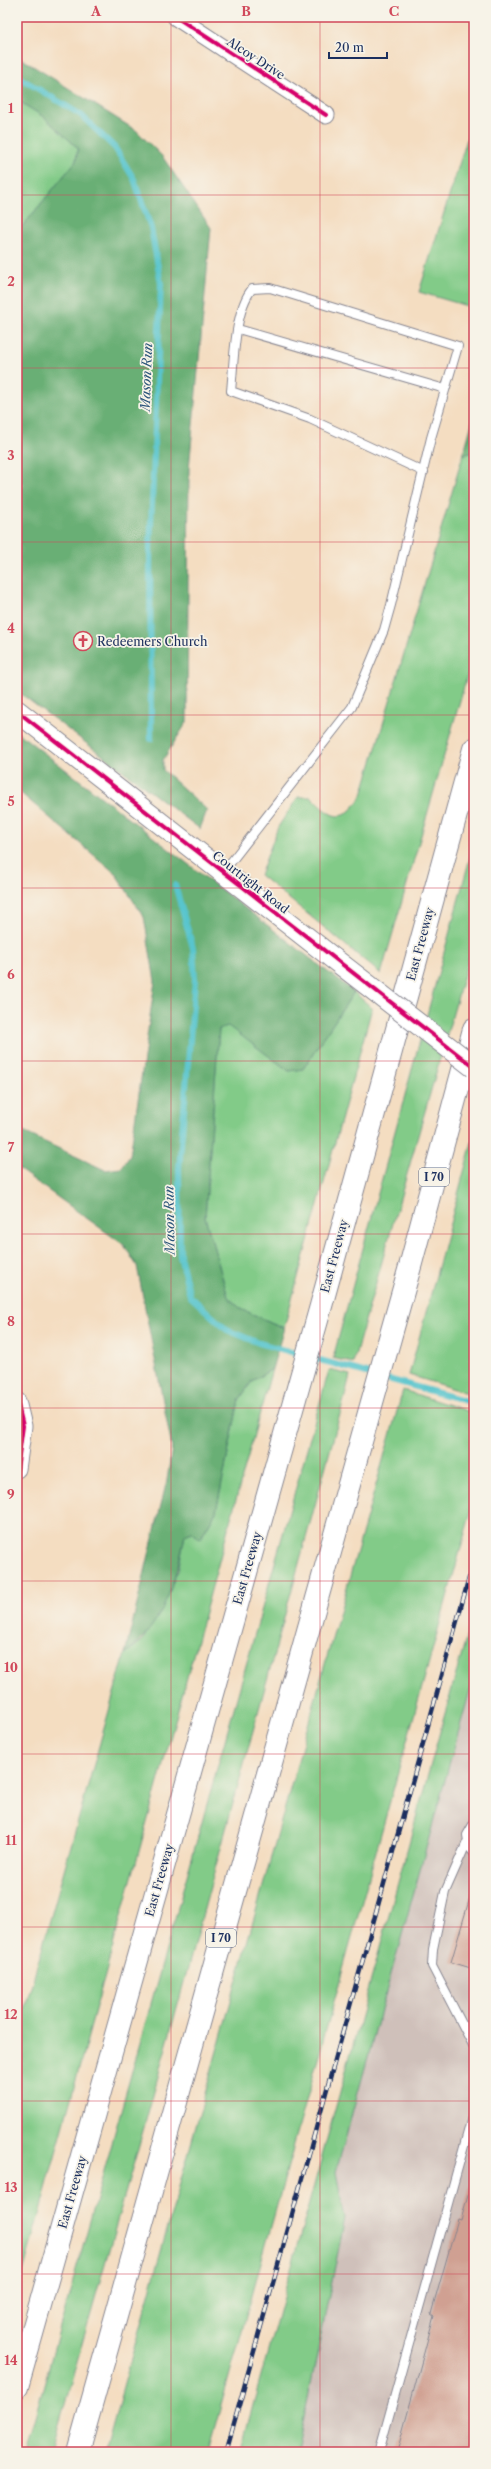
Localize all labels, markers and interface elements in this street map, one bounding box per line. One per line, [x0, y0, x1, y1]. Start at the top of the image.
text: A [90, 3, 102, 19]
text: B [241, 3, 251, 19]
text: C [389, 3, 399, 19]
street label: Alcoy Drive [223, 33, 288, 83]
scale bar [329, 34, 387, 60]
text: 20 m [335, 40, 364, 55]
text: 1 [8, 100, 14, 116]
text: 2 [7, 273, 15, 289]
water label: Mason Run [137, 342, 155, 413]
text: 3 [7, 447, 15, 463]
text: 4 [7, 620, 15, 636]
church icon: Redeemers Church [72, 630, 94, 652]
place label: Redeemers Church [97, 634, 208, 649]
text: 5 [7, 793, 15, 809]
street label: Courtright Road [210, 847, 293, 917]
street label: East Freeway [403, 905, 437, 982]
text: 6 [7, 966, 15, 982]
text: 7 [8, 1139, 15, 1155]
road number: I 70 [419, 1168, 449, 1186]
water label: Mason Run [160, 1185, 178, 1256]
street label: East Freeway [317, 1217, 351, 1294]
text: 8 [7, 1313, 15, 1329]
text: 9 [7, 1486, 15, 1502]
street label: East Freeway [229, 1529, 265, 1606]
text: 10 [4, 1659, 18, 1675]
text: 11 [5, 1832, 17, 1848]
street label: East Freeway [141, 1841, 177, 1918]
road number: I 70 [206, 1929, 236, 1947]
text: 12 [4, 2006, 18, 2022]
street label: East Freeway [54, 2153, 90, 2230]
text: 13 [4, 2179, 18, 2195]
text: 14 [4, 2352, 18, 2368]

